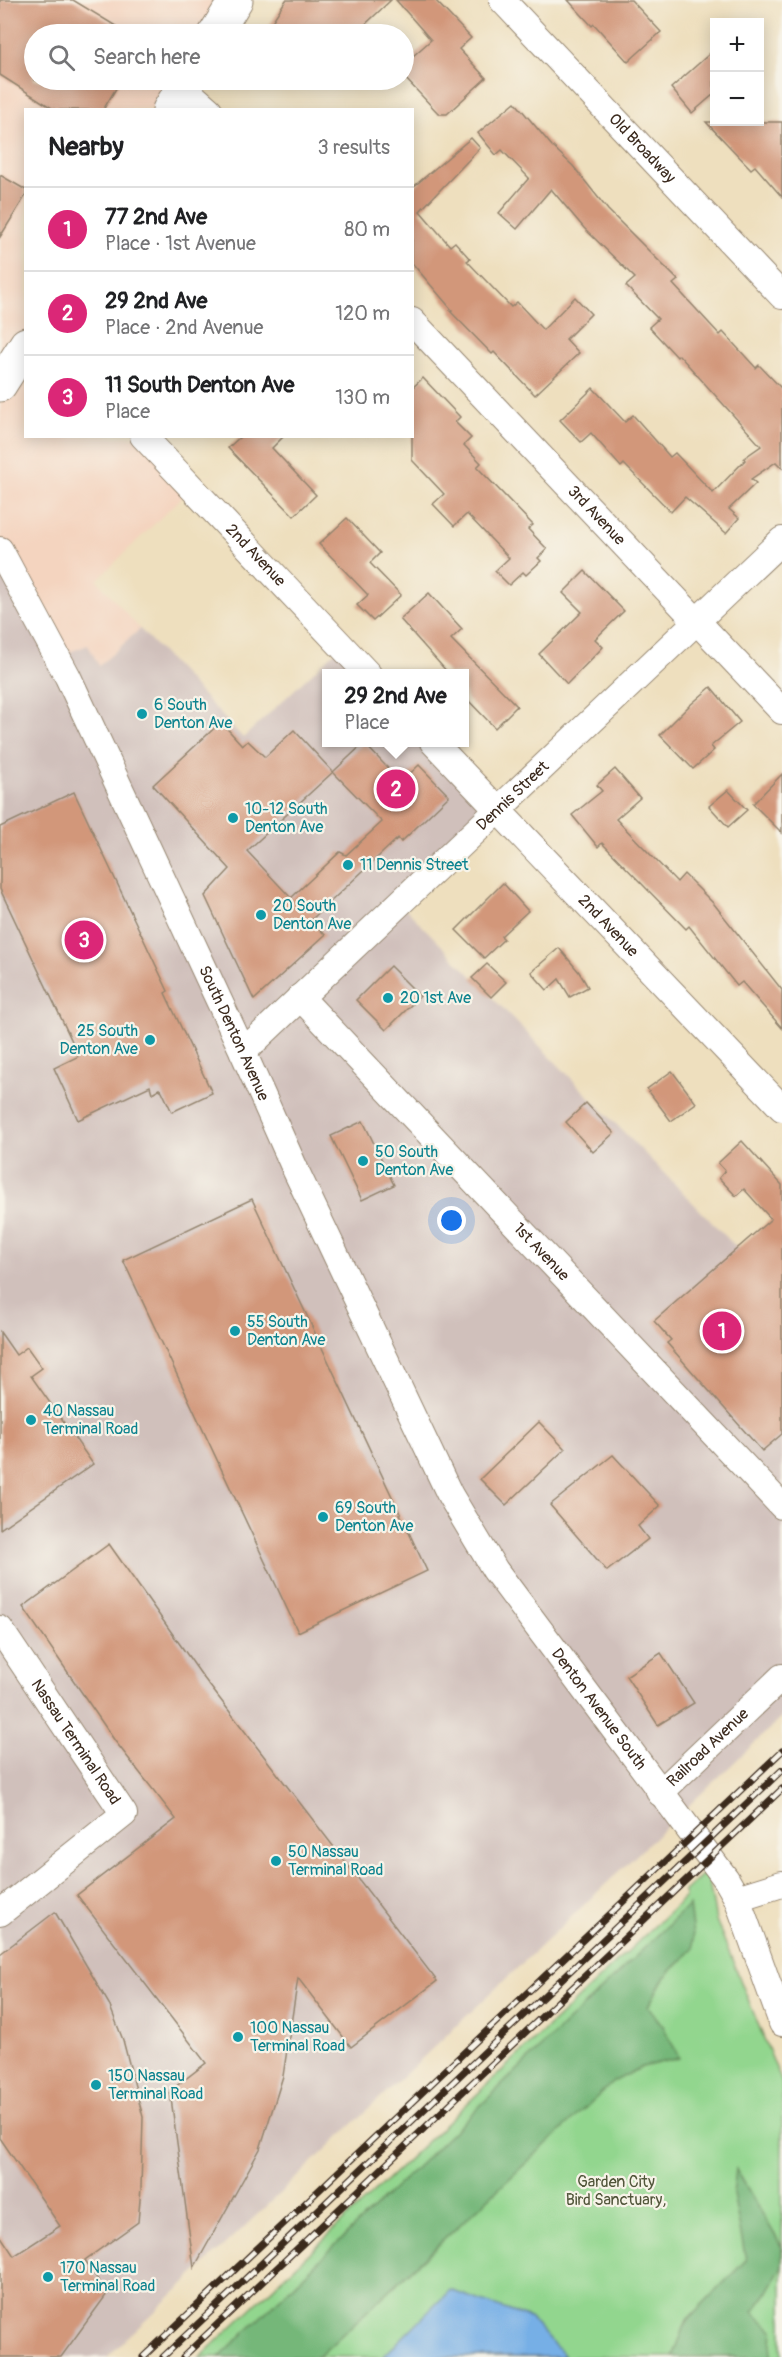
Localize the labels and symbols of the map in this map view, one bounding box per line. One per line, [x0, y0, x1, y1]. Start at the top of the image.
street label: Old Broadway [604, 109, 680, 187]
street label: 3rd Avenue [563, 481, 630, 550]
street label: 2nd Avenue [221, 520, 290, 591]
place label: 6 South Denton Ave [154, 695, 233, 733]
marker: 6 South Denton Ave [135, 707, 149, 721]
street label: Dennis Street [472, 756, 554, 835]
pin: 2 [376, 766, 416, 812]
place label: 10-12 South Denton Ave [245, 799, 328, 837]
marker: 10-12 South Denton Ave [226, 811, 240, 825]
place label: 11 Dennis Street [360, 855, 469, 875]
marker: 11 Dennis Street [341, 858, 355, 872]
street label: 2nd Avenue [574, 890, 643, 961]
place label: 20 South Denton Ave [273, 896, 352, 934]
marker: 20 South Denton Ave [254, 908, 268, 922]
pin: 3 [64, 918, 104, 962]
street label: South Denton Avenue [194, 962, 274, 1104]
place label: 20 1st Ave [400, 988, 471, 1008]
marker: 20 1st Ave [381, 991, 395, 1005]
place label: 25 South Denton Ave [60, 1021, 138, 1059]
marker: 25 South Denton Ave [143, 1033, 157, 1047]
place label: 50 South Denton Ave [375, 1142, 454, 1180]
marker: 50 South Denton Ave [356, 1154, 370, 1168]
your location [437, 1206, 466, 1235]
street label: 1st Avenue [509, 1219, 574, 1285]
pin: 1 [702, 1308, 742, 1354]
place label: 55 South Denton Ave [247, 1312, 326, 1350]
marker: 55 South Denton Ave [228, 1324, 242, 1338]
place label: 40 Nassau Terminal Road [43, 1401, 138, 1439]
marker: 40 Nassau Terminal Road [24, 1413, 38, 1427]
place label: 69 South Denton Ave [335, 1498, 414, 1536]
marker: 69 South Denton Ave [316, 1510, 330, 1524]
street label: Denton Avenue South [547, 1644, 651, 1774]
street label: Nassau Terminal Road [27, 1675, 125, 1808]
street label: Railroad Avenue [663, 1704, 753, 1791]
place label: 50 Nassau Terminal Road [288, 1842, 383, 1880]
marker: 50 Nassau Terminal Road [269, 1854, 283, 1868]
place label: 100 Nassau Terminal Road [250, 2018, 345, 2056]
marker: 100 Nassau Terminal Road [231, 2030, 245, 2044]
place label: 150 Nassau Terminal Road [108, 2066, 203, 2104]
marker: 150 Nassau Terminal Road [89, 2078, 103, 2092]
park label: Garden City Bird Sanctuary, [566, 2172, 666, 2210]
place label: 170 Nassau Terminal Road [60, 2258, 155, 2296]
marker: 170 Nassau Terminal Road [41, 2270, 55, 2284]

